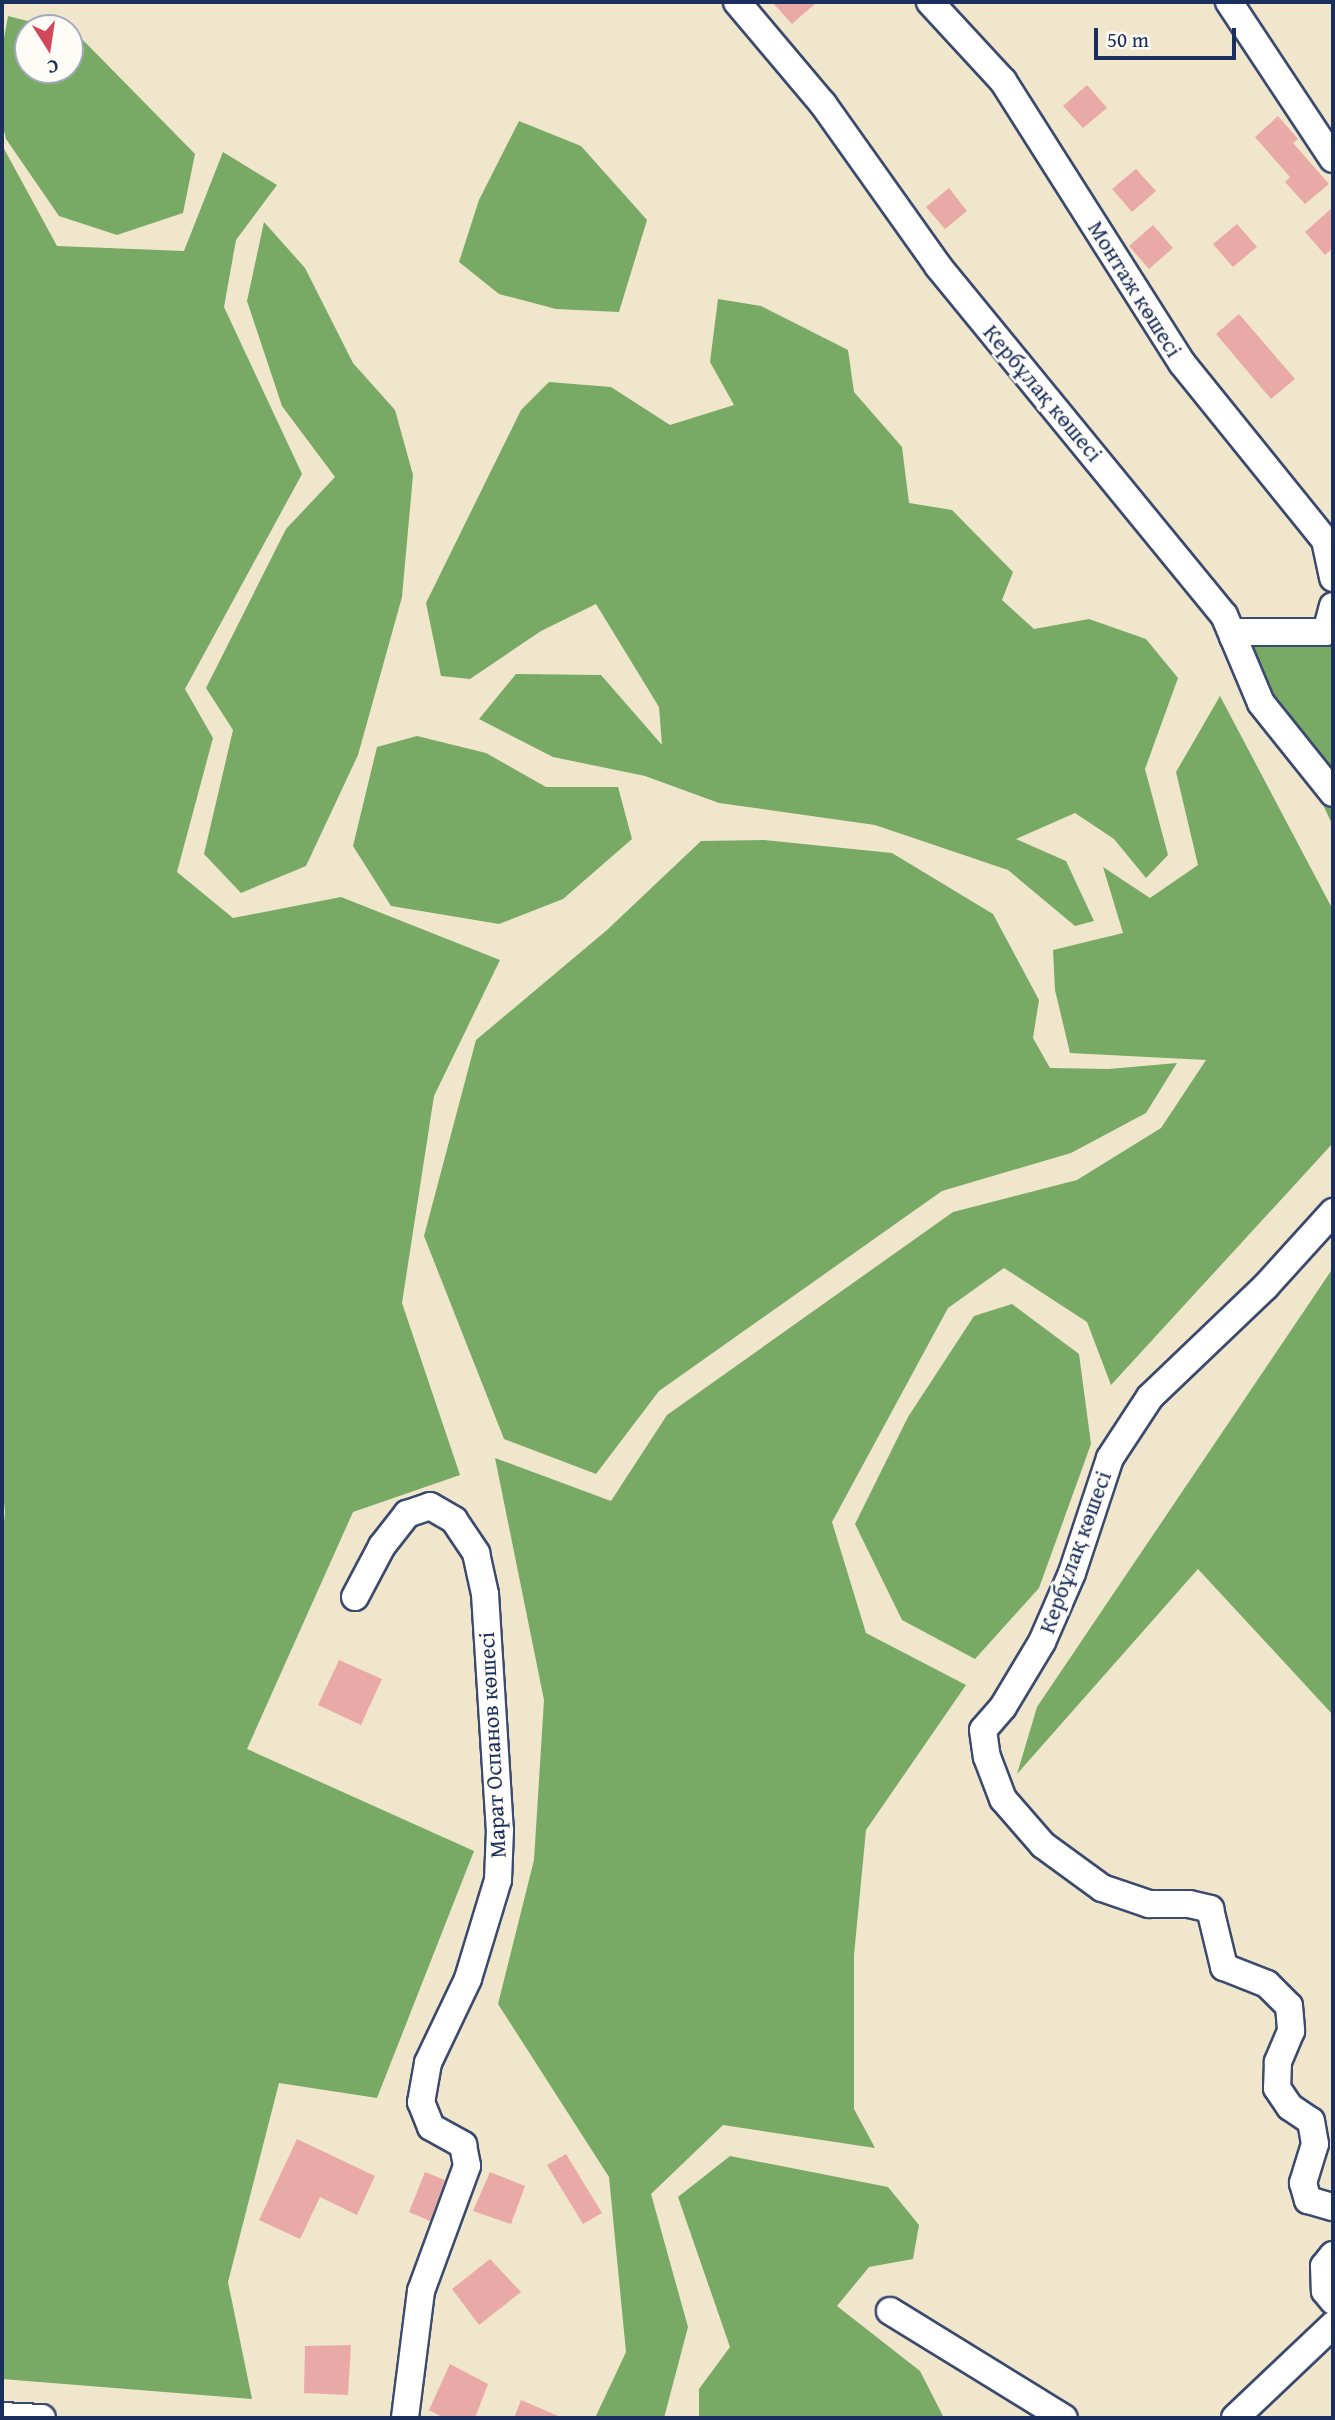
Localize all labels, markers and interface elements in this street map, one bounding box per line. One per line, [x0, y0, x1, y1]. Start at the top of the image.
north arrow [14, 14, 84, 84]
scale bar [1097, 14, 1239, 58]
text: 50 m [1107, 24, 1149, 55]
text: С [45, 53, 61, 82]
street label: Монтаж көшесі [1082, 216, 1188, 362]
street label: Кербұлақ көшесі [978, 319, 1108, 467]
street label: Кербұлақ көшесі [1033, 1467, 1117, 1637]
street label: Марат Оспанов көшесі [472, 1631, 512, 1859]

